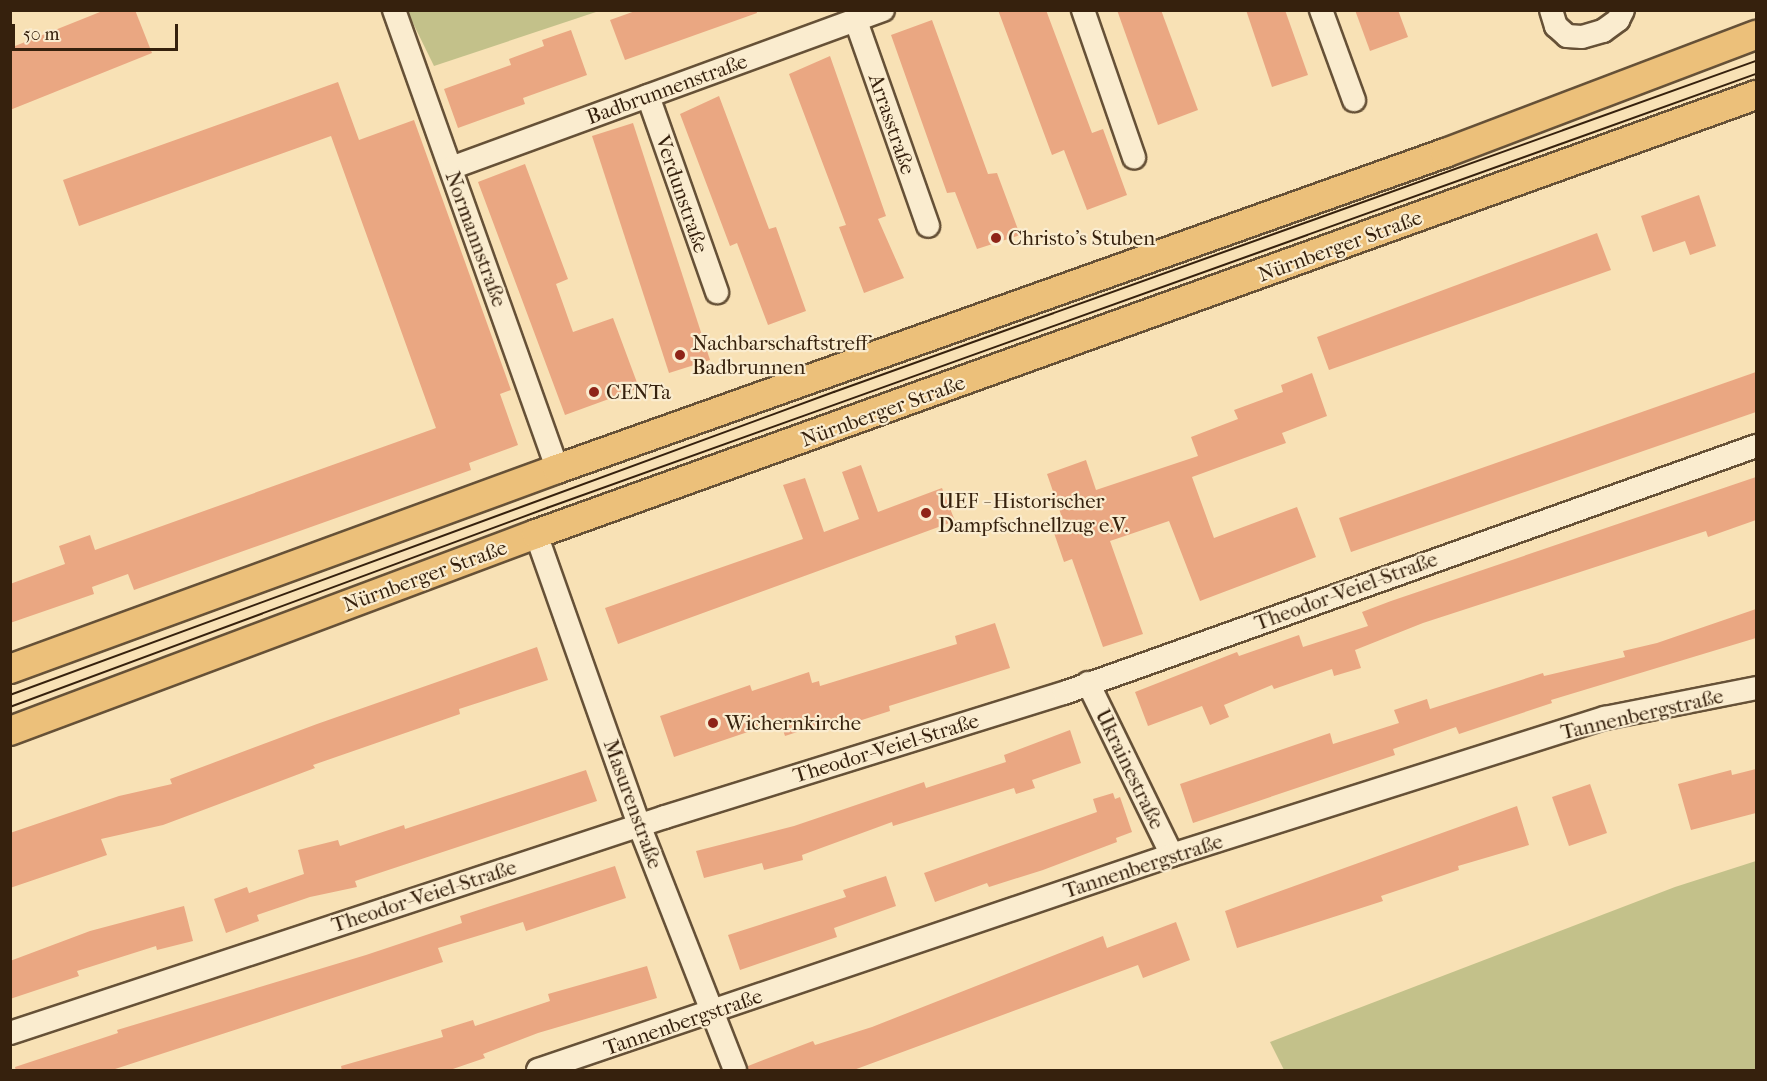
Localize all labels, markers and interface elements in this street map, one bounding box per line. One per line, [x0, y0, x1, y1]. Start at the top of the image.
scale bar [15, 12, 182, 50]
text: 50 m [23, 24, 59, 45]
street label: Badbrunnenstraße [583, 48, 751, 130]
street label: Arrasstraße [863, 70, 921, 178]
street label: Verdunstraße [650, 132, 714, 256]
street label: Normannstraße [440, 168, 512, 310]
street label: Nürnberger Straße [1255, 205, 1425, 287]
place label: Christo's Stuben [1008, 225, 1155, 251]
marker: Christo's Stuben [989, 231, 1003, 245]
place label: Nachbarschaftstreff Badbrunnen [692, 330, 867, 380]
marker: Nachbarschaftstreff Badbrunnen [673, 348, 687, 362]
street label: Nürnberger Straße [798, 370, 968, 452]
place label: CENTa [606, 379, 671, 405]
marker: CENTa [587, 385, 601, 399]
place label: UEF - Historischer Dampfschnellzug e.V. [938, 488, 1128, 538]
marker: UEF - Historischer Dampfschnellzug e.V. [919, 506, 933, 520]
street label: Nürnberger Straße [340, 535, 510, 617]
street label: Theodor-Veiel-Straße [1251, 546, 1441, 636]
street label: Tannenbergstraße [1558, 683, 1726, 745]
street label: Ukrainestraße [1090, 705, 1170, 833]
street label: Theodor-Veiel-Straße [790, 708, 982, 788]
place label: Wichernkirche [725, 710, 861, 736]
marker: Wichernkirche [706, 716, 720, 730]
street label: Masurenstraße [598, 736, 668, 872]
street label: Tannenbergstraße [1060, 828, 1226, 904]
street label: Theodor-Veiel-Straße [328, 854, 520, 938]
street label: Tannenbergstraße [600, 983, 766, 1061]

